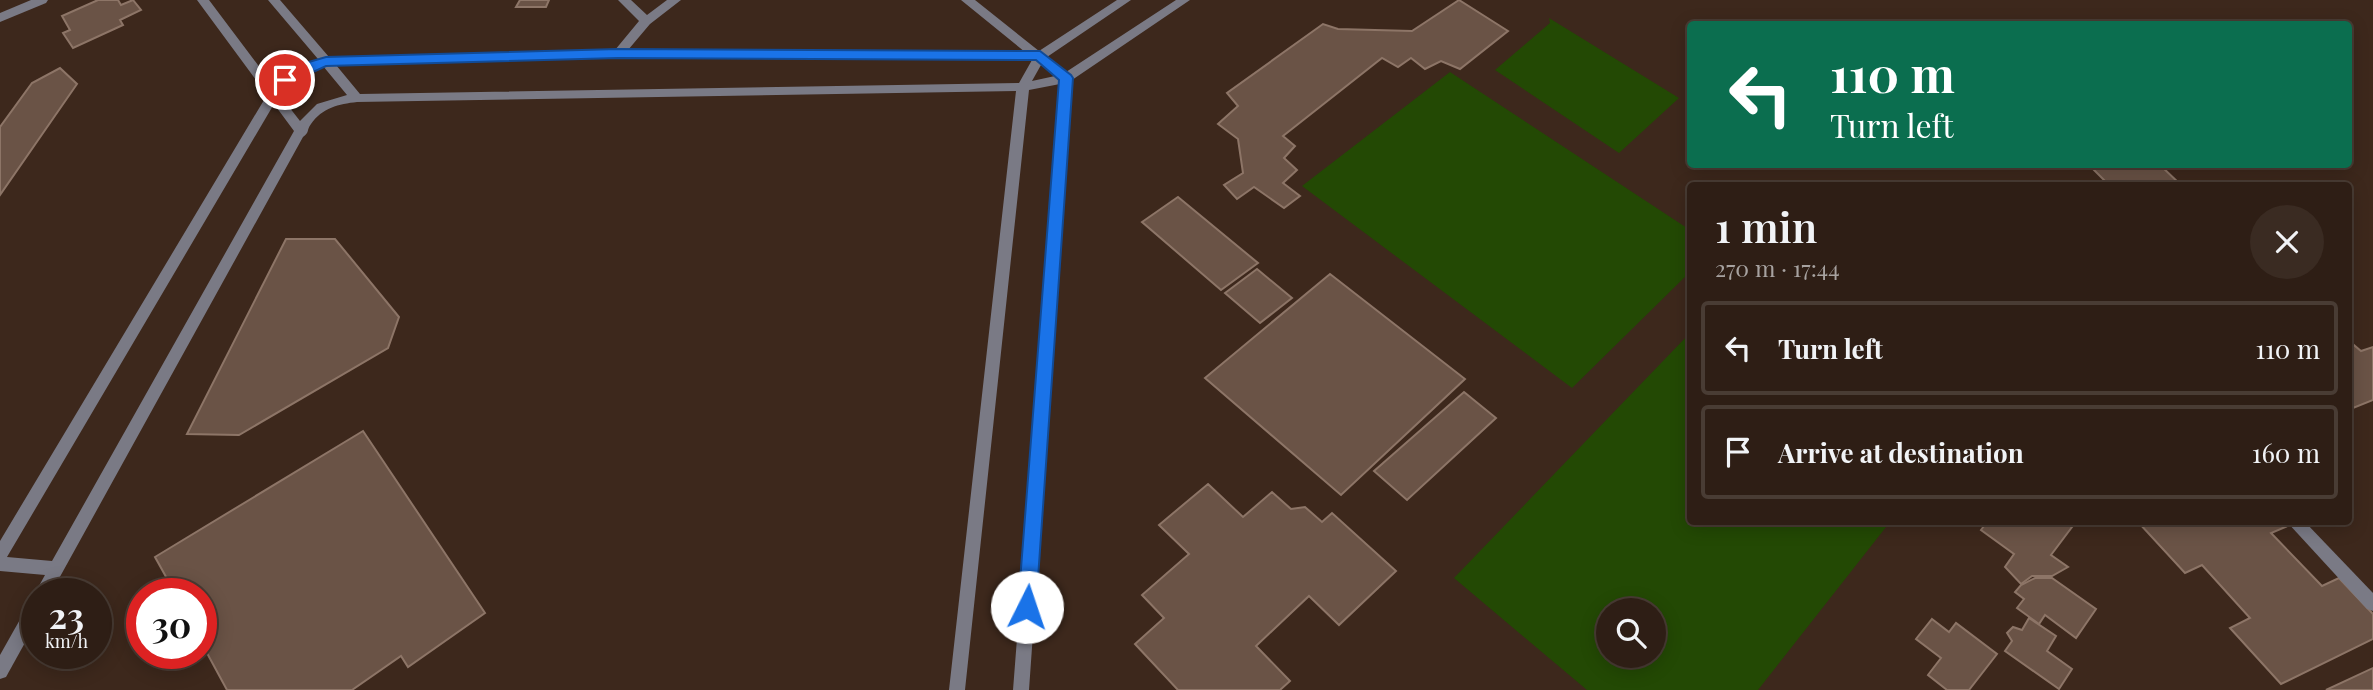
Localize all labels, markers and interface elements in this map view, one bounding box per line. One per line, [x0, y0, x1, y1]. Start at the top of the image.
text: 110 m [1830, 40, 1955, 105]
icon: left [1715, 49, 1806, 140]
pin [255, 50, 315, 110]
icon: arrive [266, 61, 304, 99]
text: Turn left [1830, 103, 1954, 146]
text: 1 min [1715, 198, 1817, 254]
button: close [2250, 205, 2324, 279]
text: 270 m · 17:44 [1715, 252, 1840, 283]
icon: left [1719, 329, 1757, 367]
text: Turn left [1778, 331, 1883, 366]
text: 110 m [2256, 331, 2320, 366]
icon: arrive [1719, 433, 1757, 471]
text: Arrive at destination [1778, 435, 2024, 470]
text: 160 m [2252, 435, 2320, 470]
position arrow [990, 570, 1064, 644]
speed limit sign: 30 [126, 578, 217, 669]
text: 23 [49, 591, 84, 638]
map controls [1596, 598, 1666, 668]
button: search [1596, 598, 1666, 668]
text: km/h [45, 629, 88, 653]

